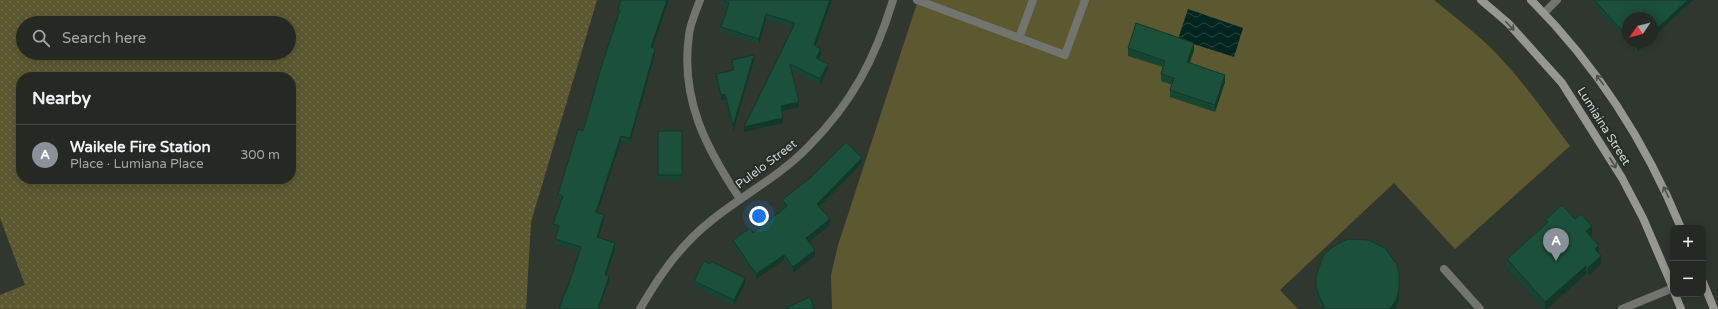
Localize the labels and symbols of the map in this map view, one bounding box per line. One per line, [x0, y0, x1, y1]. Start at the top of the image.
north arrow [1622, 12, 1658, 48]
one-way arrow [1505, 21, 1515, 31]
one-way arrow [1596, 75, 1604, 86]
street label: Lumiaina Street [1574, 84, 1634, 168]
street label: Pulelo Street [733, 136, 800, 191]
one-way arrow [1609, 157, 1617, 168]
one-way arrow [1662, 186, 1669, 198]
your location [749, 206, 769, 226]
pin: A [1543, 228, 1569, 261]

